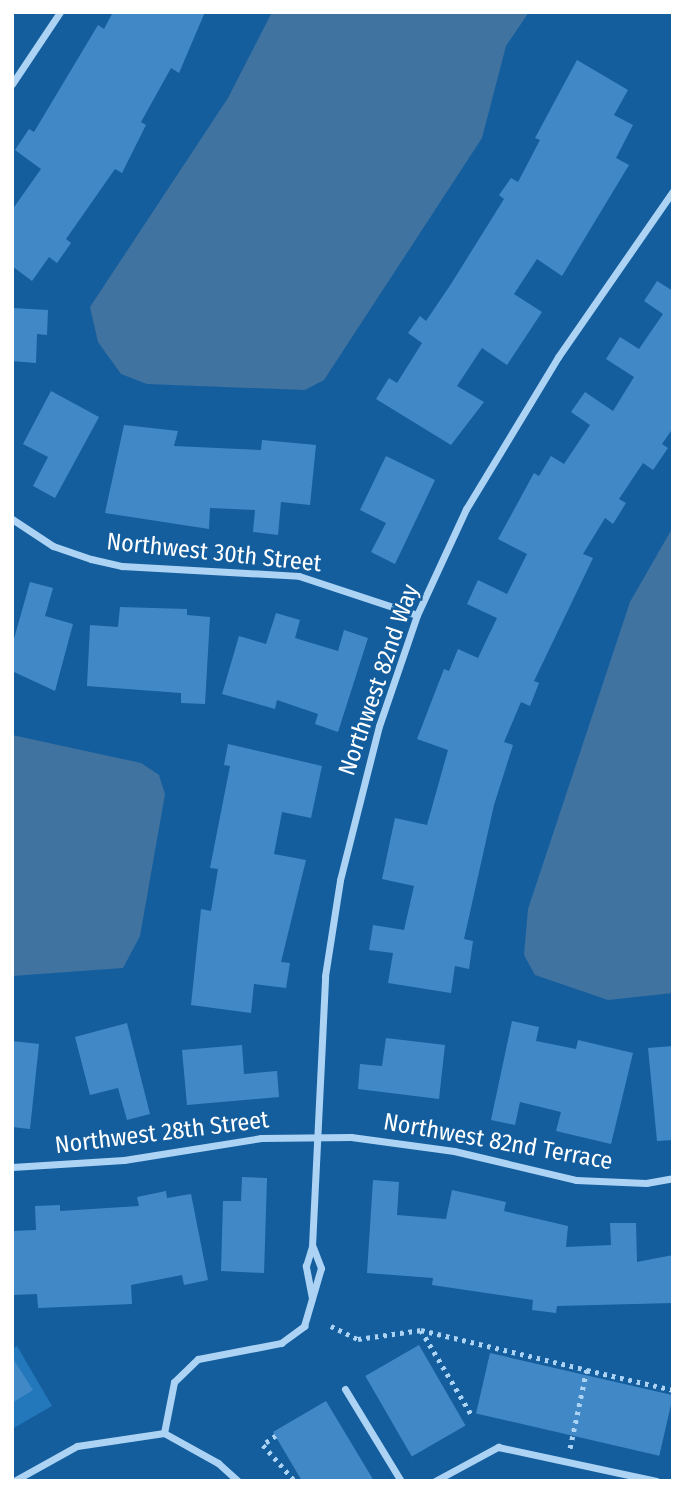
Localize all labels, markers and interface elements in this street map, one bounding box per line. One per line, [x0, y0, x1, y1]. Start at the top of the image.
street label: Northwest 30th Street [105, 527, 323, 579]
street label: Northwest 82nd Way [333, 581, 425, 779]
street label: Northwest 28th Street [53, 1106, 271, 1160]
street label: Northwest 82nd Terrace [381, 1108, 615, 1176]

